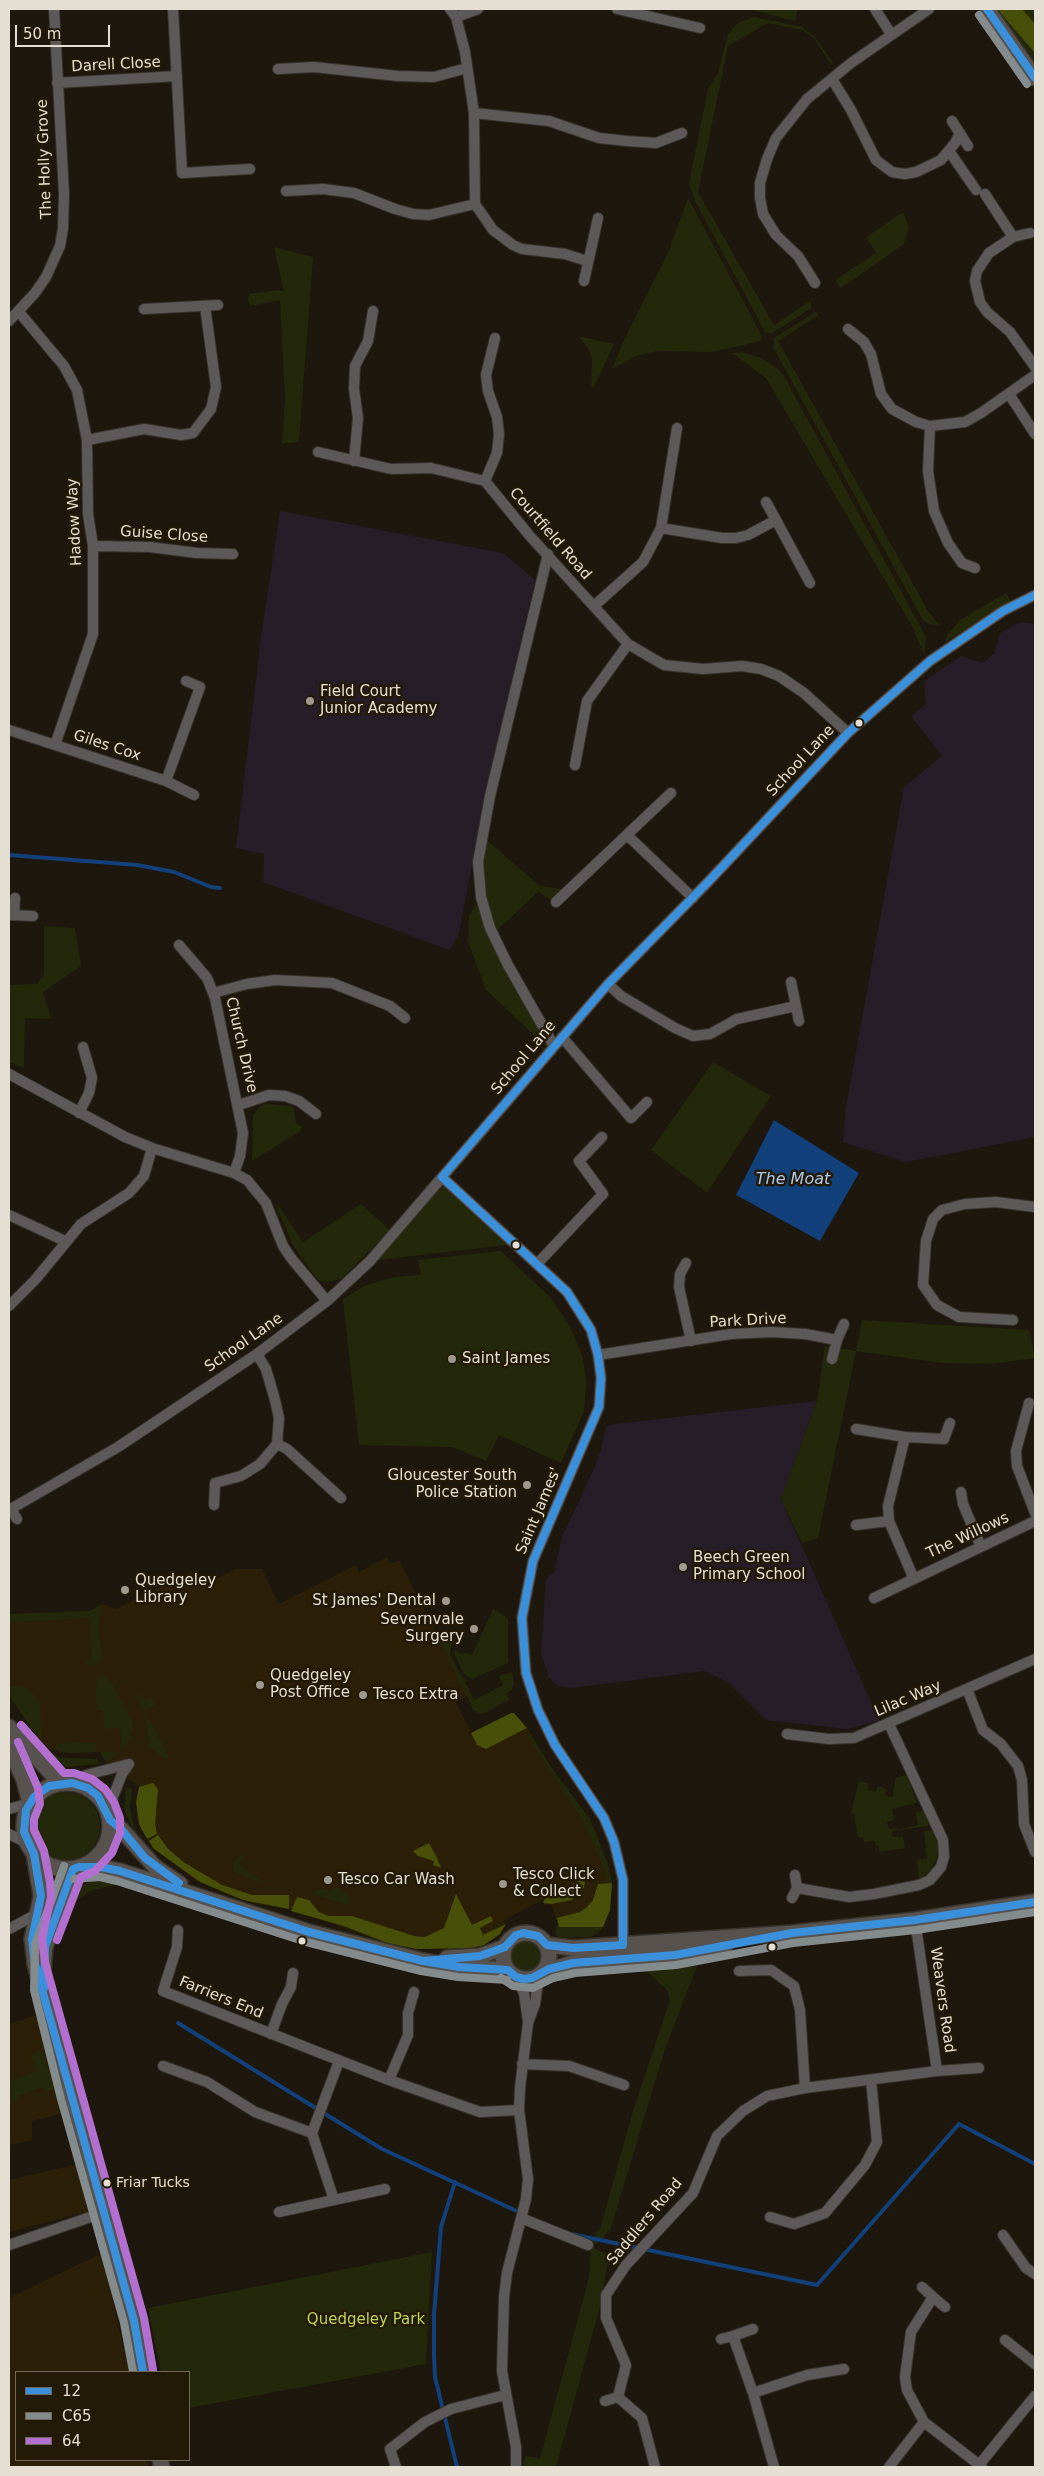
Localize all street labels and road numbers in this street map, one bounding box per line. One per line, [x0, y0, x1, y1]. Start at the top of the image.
street label: Darell Close [71, 54, 161, 76]
street label: The Holly Grove [34, 99, 56, 219]
street label: Hadow Way [64, 478, 86, 566]
street label: Courtfield Road [505, 484, 595, 584]
street label: Guise Close [119, 523, 209, 547]
street label: School Lane [763, 722, 839, 800]
street label: Giles Cox [71, 727, 143, 765]
street label: Church Drive [221, 995, 261, 1095]
street label: School Lane [488, 1017, 560, 1099]
street label: School Lane [202, 1310, 286, 1376]
street label: Park Drive [709, 1310, 787, 1332]
street label: Saint James' [513, 1465, 565, 1557]
street label: The Willows [924, 1509, 1012, 1563]
street label: Lilac Way [872, 1677, 944, 1721]
street label: Weavers Road [926, 1946, 958, 2054]
street label: Farriers End [176, 1973, 266, 2023]
street label: Saddlers Road [604, 2175, 686, 2269]

